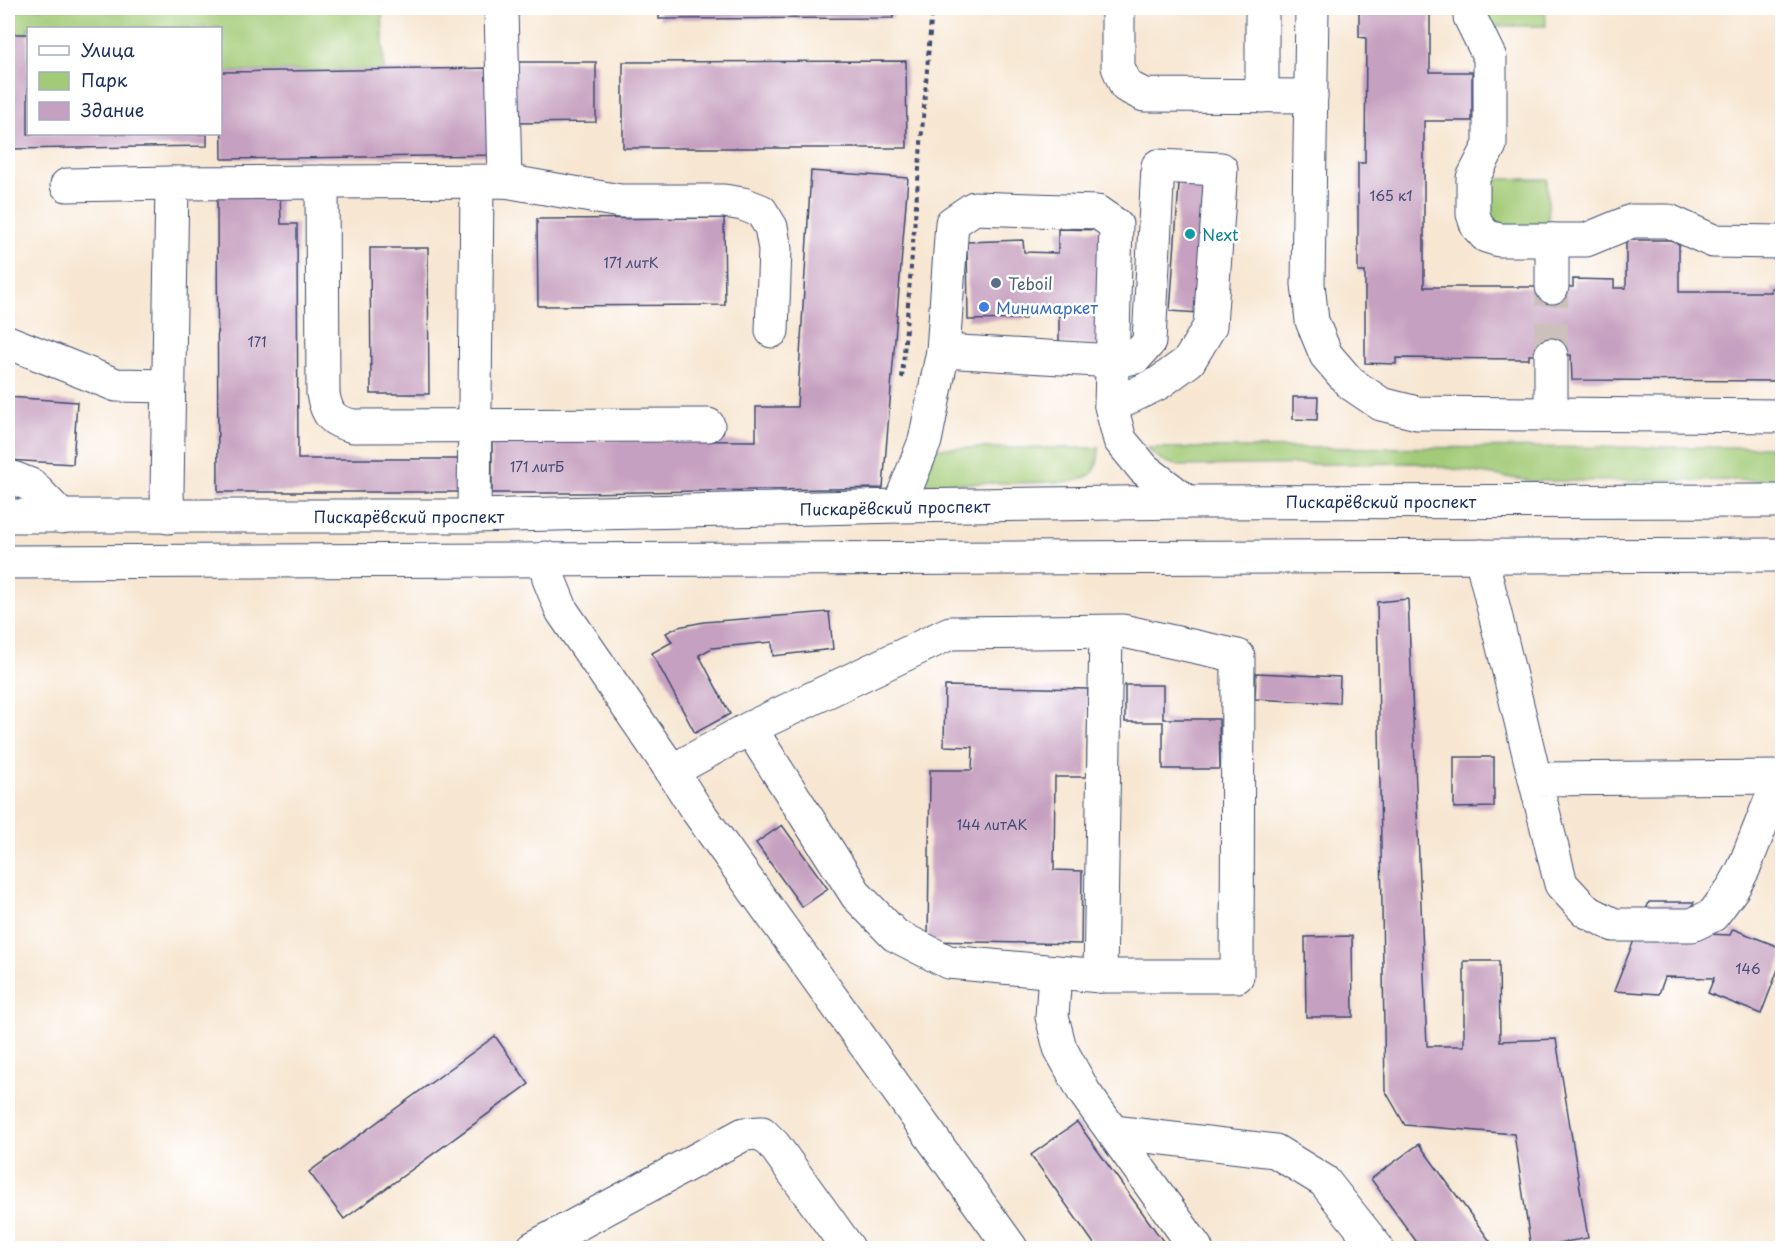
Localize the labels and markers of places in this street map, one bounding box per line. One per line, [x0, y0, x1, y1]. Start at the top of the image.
place label: Next [1202, 222, 1239, 246]
marker: Next [1183, 227, 1197, 241]
place label: Teboil [1008, 271, 1053, 295]
marker: Teboil [989, 276, 1003, 290]
place label: Минимаркет [996, 295, 1098, 319]
marker: Минимаркет [977, 300, 991, 314]

